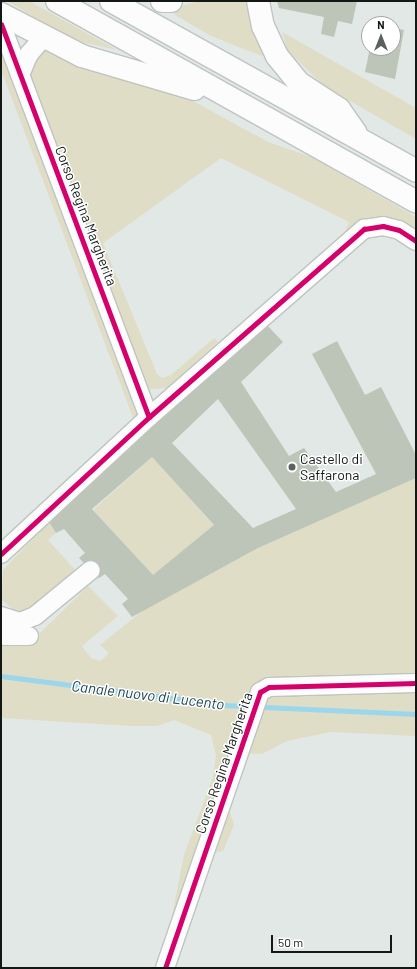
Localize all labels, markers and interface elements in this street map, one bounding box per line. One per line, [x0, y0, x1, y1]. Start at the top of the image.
north arrow [361, 16, 401, 56]
text: N [377, 18, 385, 31]
street label: Corso Regina Margherita [52, 144, 120, 288]
place label: Castello di Saffarona [300, 451, 363, 484]
marker: Castello di Saffarona [287, 462, 297, 472]
water label: Canale nuovo di Lucento [71, 677, 225, 713]
street label: Corso Regina Margherita [192, 690, 256, 836]
scale bar [273, 927, 394, 953]
text: 50 m [278, 935, 303, 949]

